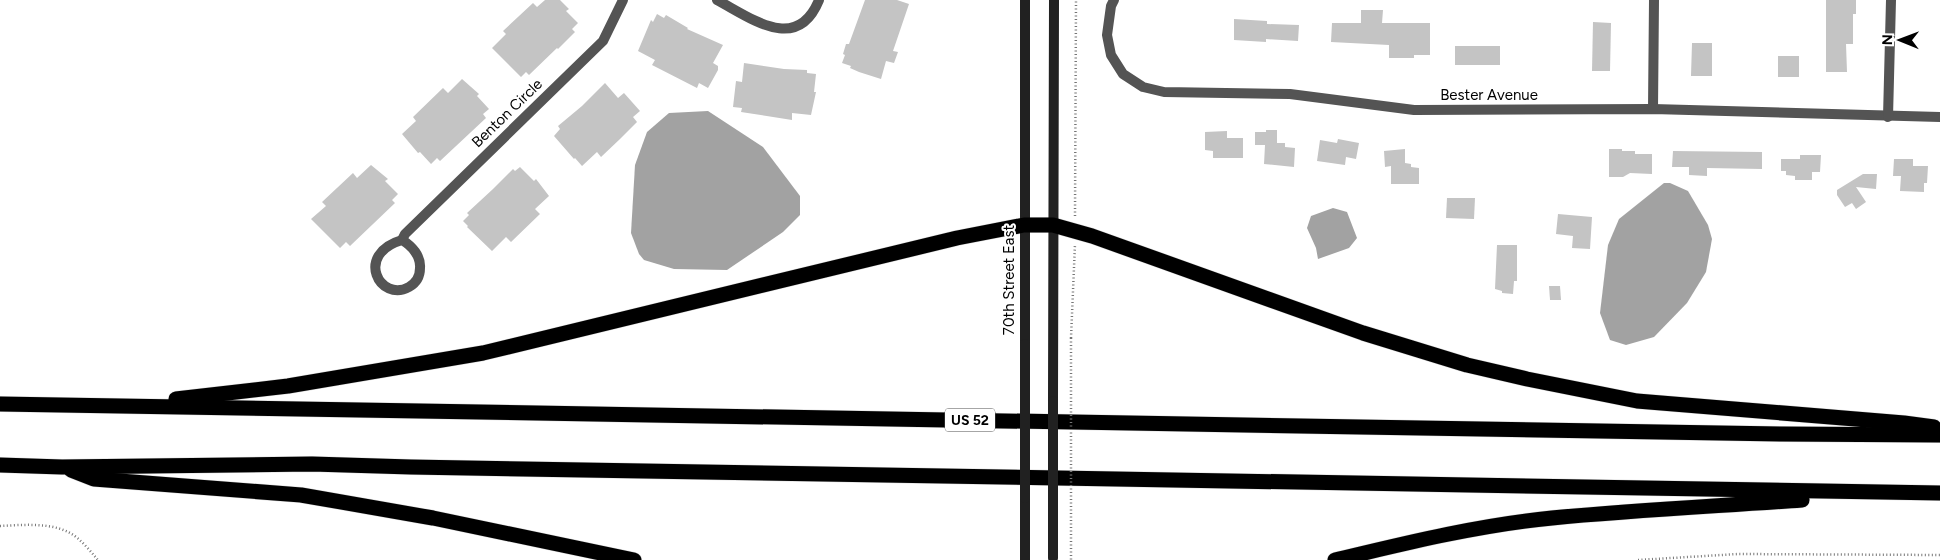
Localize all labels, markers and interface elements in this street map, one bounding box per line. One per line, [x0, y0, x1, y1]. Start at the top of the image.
north arrow [1875, 15, 1925, 65]
text: N [1879, 34, 1896, 45]
street label: Benton Circle [468, 75, 546, 151]
street label: Bester Avenue [1440, 86, 1538, 104]
street label: 70th Street East [1000, 225, 1018, 335]
road number: US 52 [945, 408, 995, 432]

